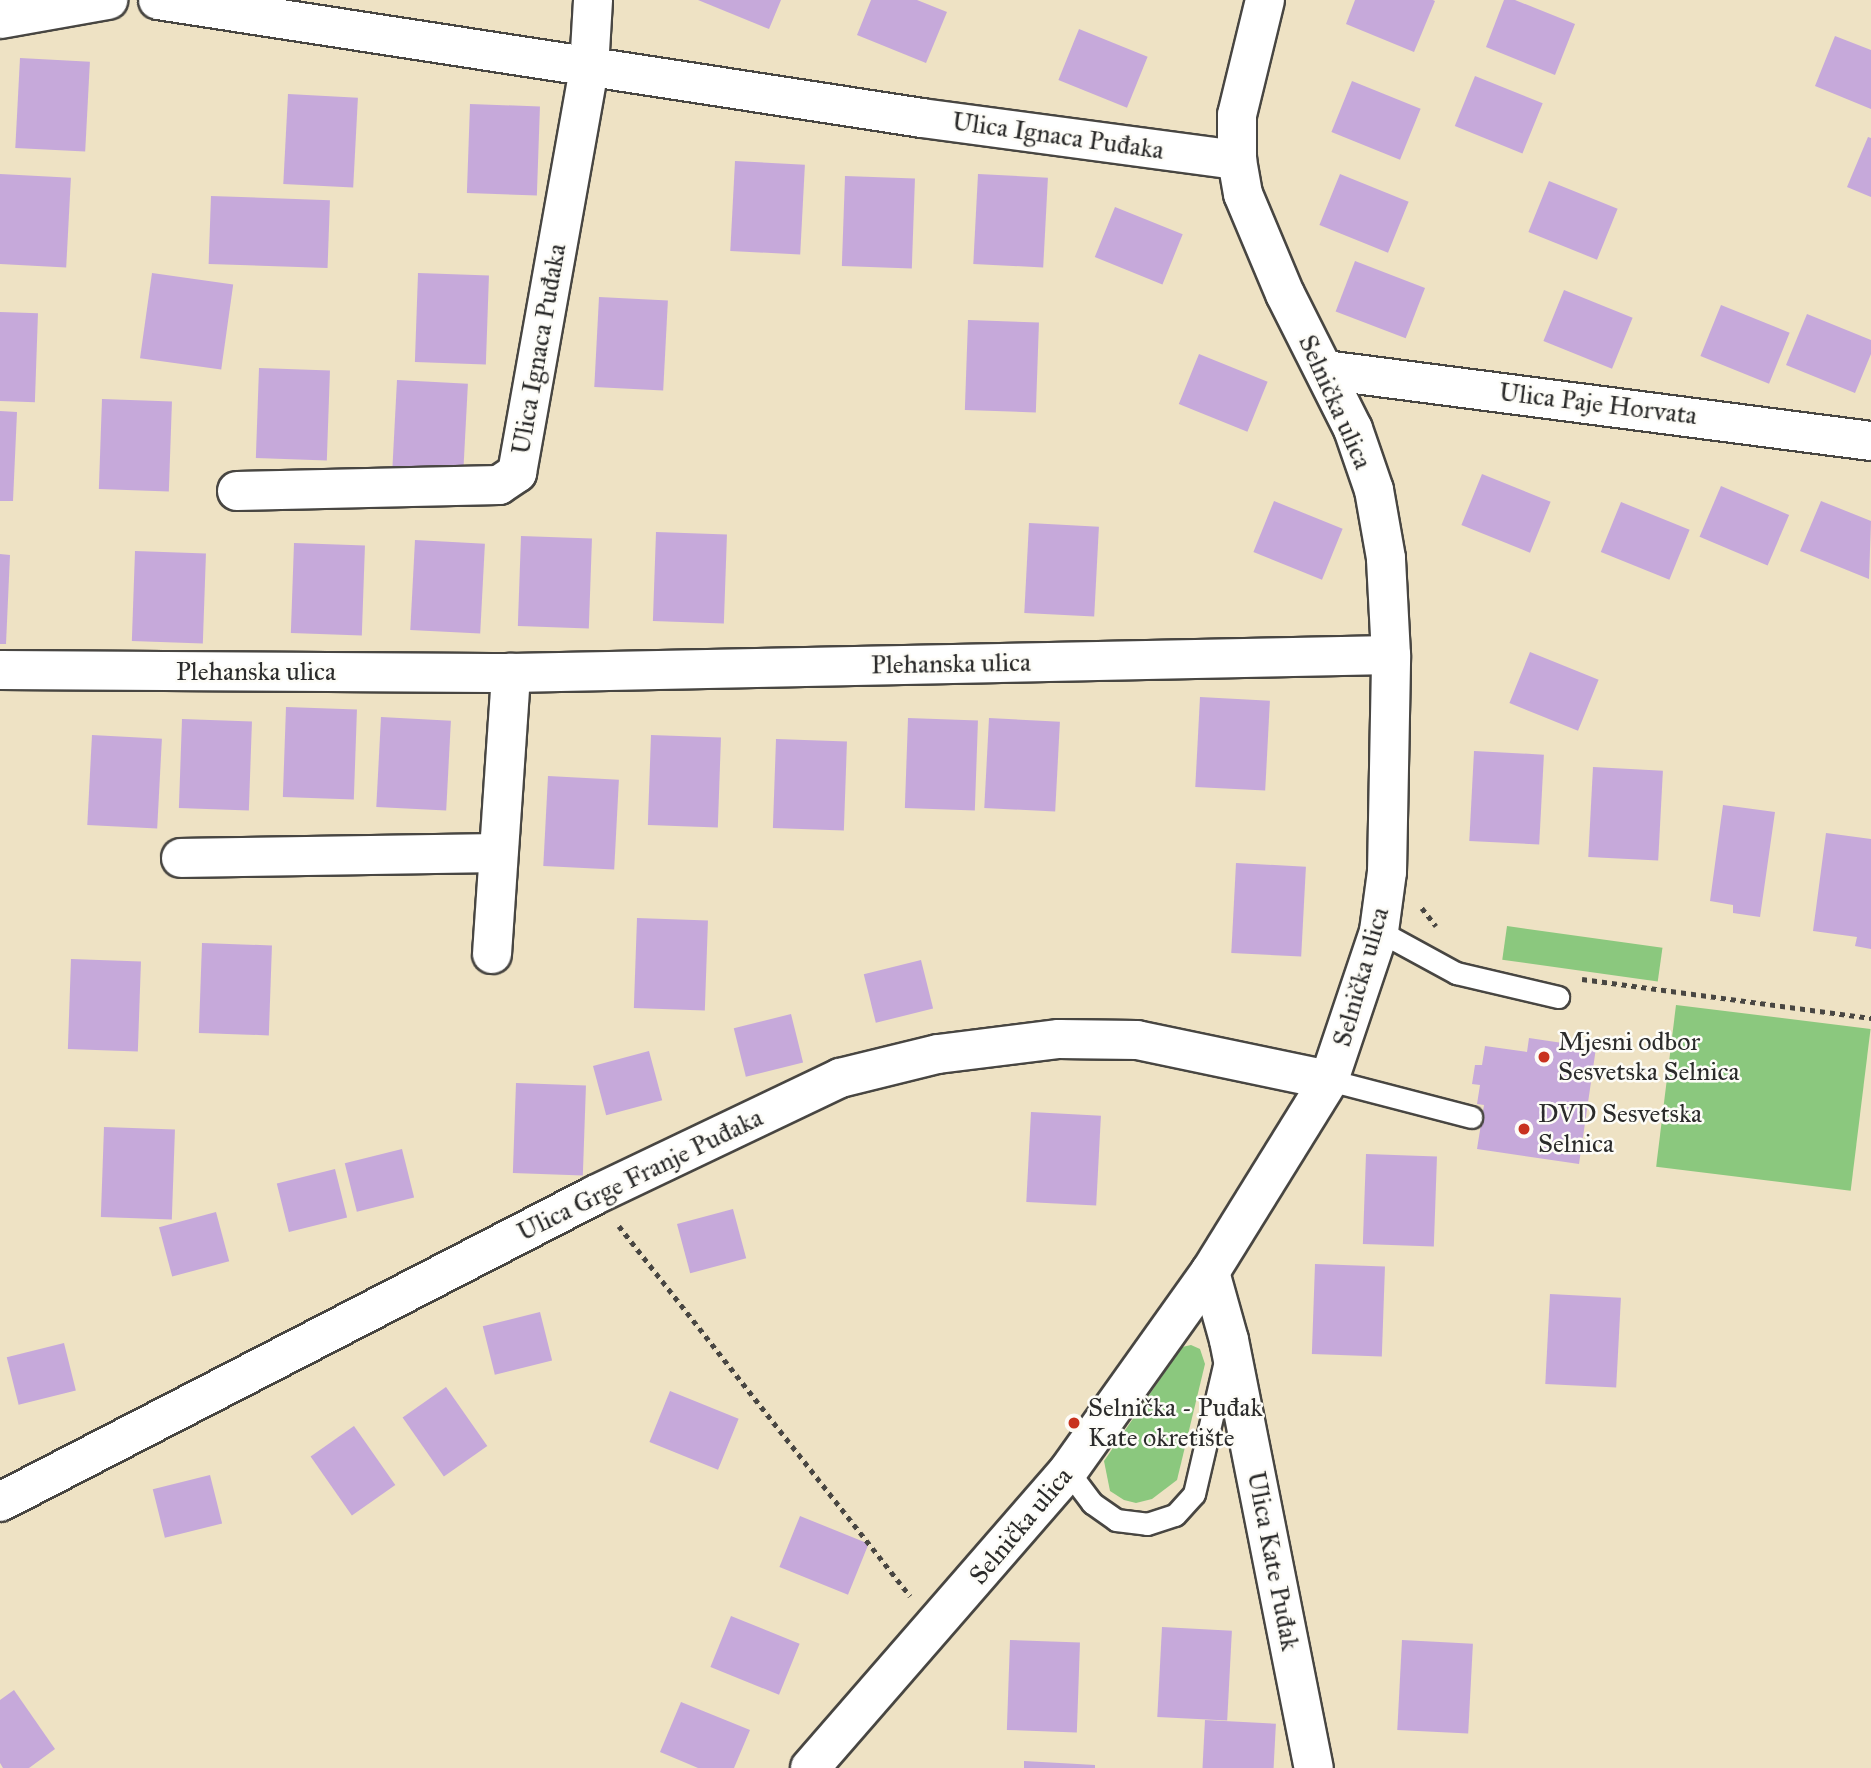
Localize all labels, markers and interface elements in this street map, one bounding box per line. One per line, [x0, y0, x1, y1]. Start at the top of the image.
street label: Ulica Ignaca Puđaka [950, 106, 1166, 166]
street label: Ulica Ignaca Puđaka [505, 241, 573, 457]
street label: Selnička ulica [1292, 330, 1378, 474]
street label: Ulica Paje Horvata [1497, 376, 1699, 432]
street label: Plehanska ulica [871, 647, 1031, 681]
street label: Plehanska ulica [176, 656, 336, 688]
street label: Selnička ulica [1326, 904, 1396, 1050]
place label: Mjesni odbor Sesvetska Selnica [1558, 1026, 1739, 1088]
marker: Mjesni odbor Sesvetska Selnica [1536, 1049, 1552, 1065]
place label: DVD Sesvetska Selnica [1538, 1098, 1702, 1160]
street label: Ulica Grge Franje Puđaka [512, 1102, 768, 1248]
marker: DVD Sesvetska Selnica [1516, 1121, 1532, 1137]
place label: Selnička - Puđak Kate okretište [1088, 1392, 1263, 1454]
marker: Selnička - Puđak Kate okretište [1066, 1415, 1082, 1431]
street label: Selnička ulica [963, 1461, 1079, 1591]
street label: Ulica Kate Puđak [1240, 1469, 1306, 1653]

